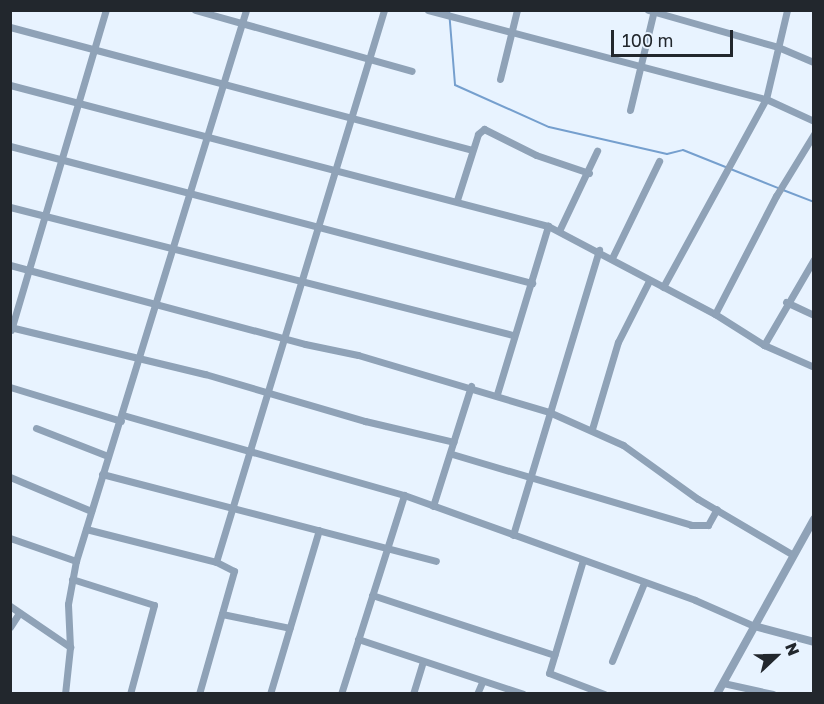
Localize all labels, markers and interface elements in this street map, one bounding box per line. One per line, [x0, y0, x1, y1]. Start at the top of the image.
scale bar [614, 18, 736, 56]
text: 100 m [622, 29, 673, 51]
north arrow [746, 626, 806, 686]
text: N [781, 640, 804, 659]

